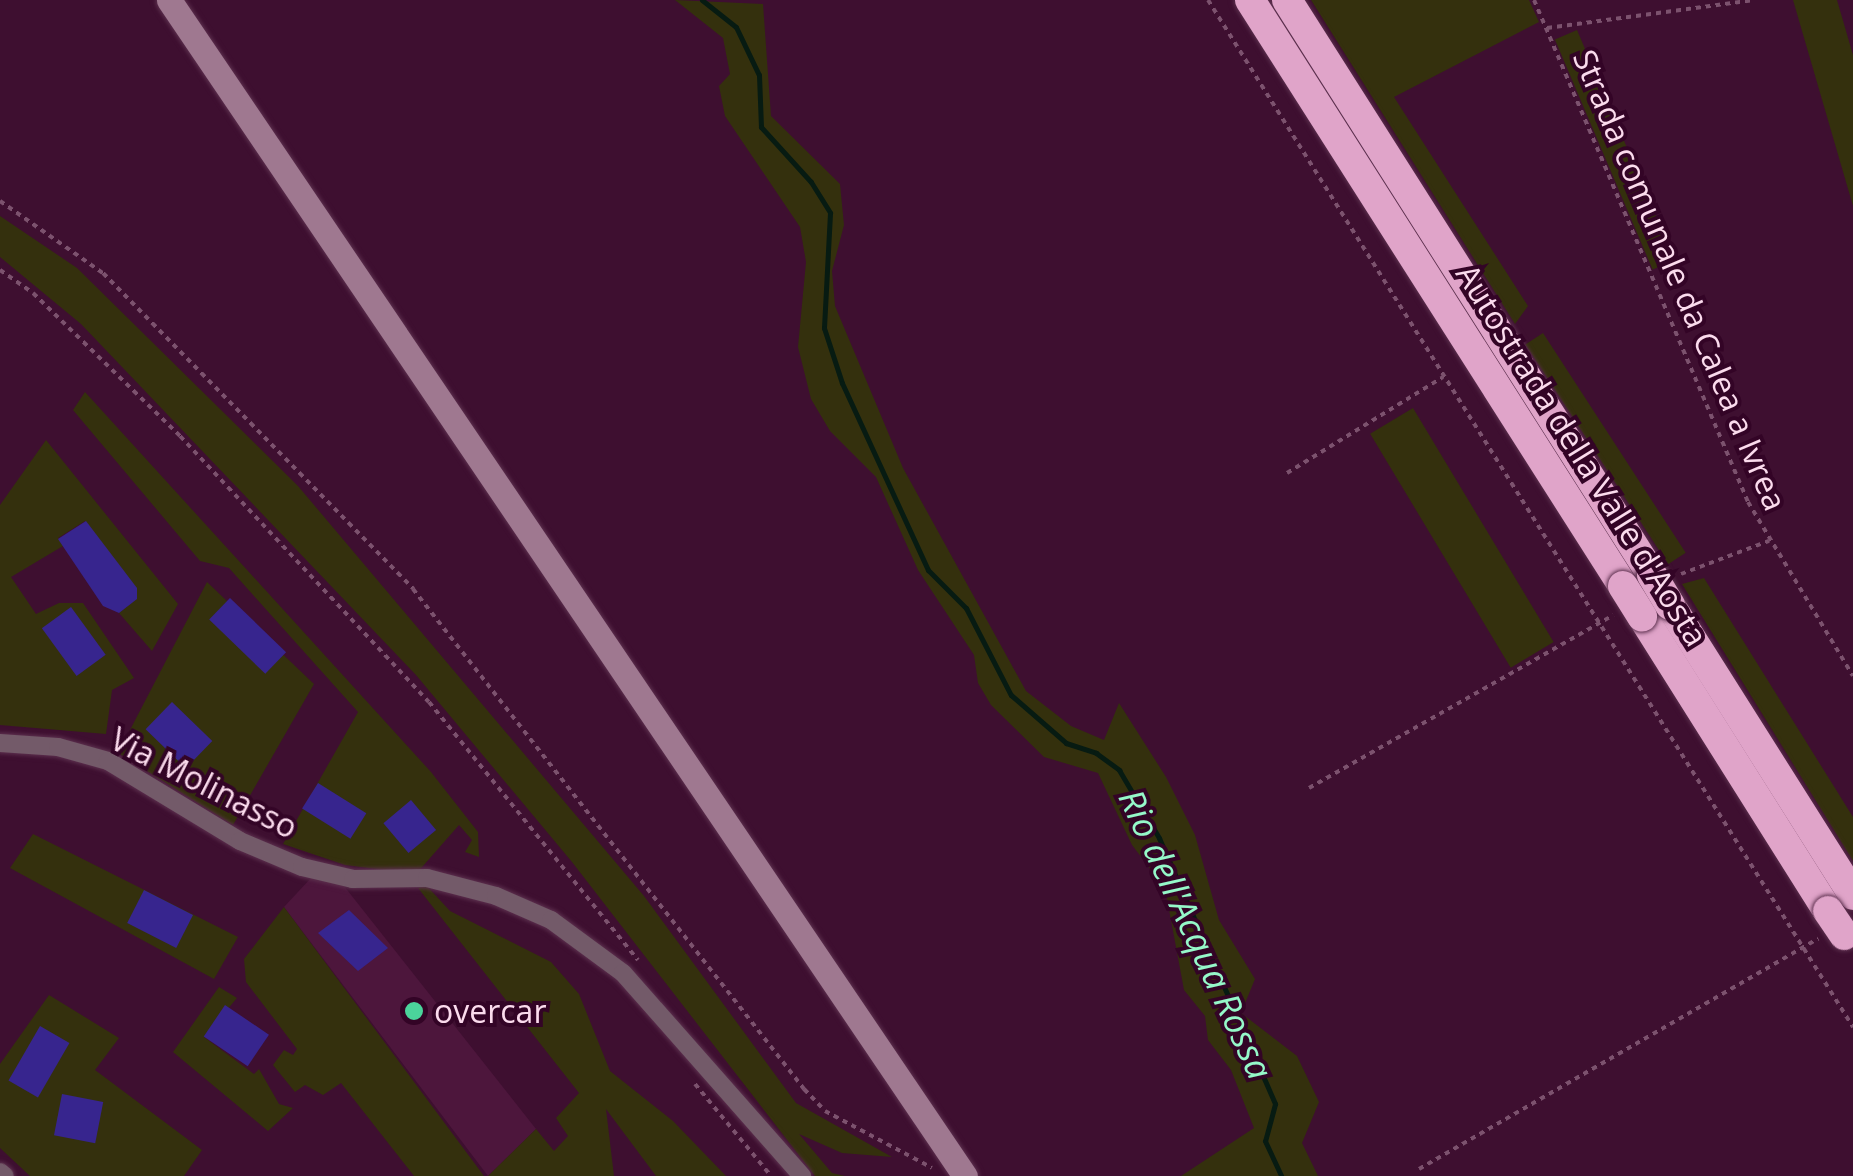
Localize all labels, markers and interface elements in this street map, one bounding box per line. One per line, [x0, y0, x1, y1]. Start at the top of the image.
street label: Strada comunale da Calea a Ivrea [1565, 44, 1795, 516]
street label: Autostrada della Valle d'Aosta [1448, 257, 1716, 653]
street label: Via Molinasso [104, 719, 304, 847]
water label: Rio dell'Acqua Rossa [1110, 782, 1282, 1086]
place label: overcar [434, 992, 546, 1030]
marker: overcar [403, 1000, 425, 1022]

